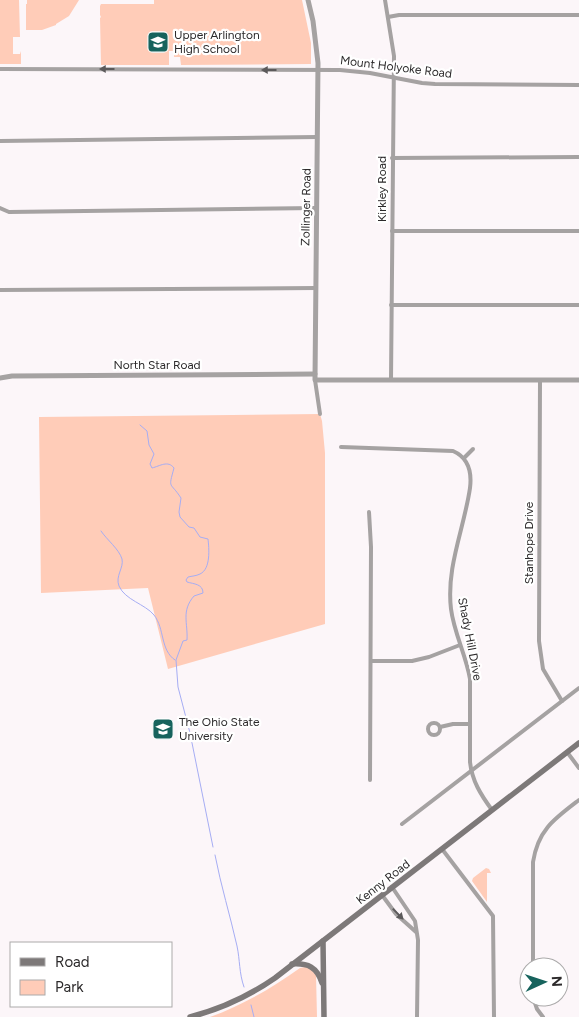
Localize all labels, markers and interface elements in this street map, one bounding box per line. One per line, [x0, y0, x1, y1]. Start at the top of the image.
place label: Upper Arlington High School [174, 28, 260, 56]
school or university icon: Upper Arlington High School [146, 30, 170, 54]
street label: Mount Holyoke Road [339, 53, 453, 81]
one-way arrow [98, 65, 114, 73]
one-way arrow [261, 65, 277, 73]
street label: Kirkley Road [375, 156, 389, 222]
street label: Zollinger Road [298, 168, 314, 246]
street label: North Star Road [113, 358, 201, 372]
street label: Stanhope Drive [522, 501, 536, 584]
street label: Shady Hill Drive [455, 596, 485, 682]
place label: The Ohio State University [179, 715, 260, 743]
school or university icon: The Ohio State University [151, 717, 175, 741]
street label: Kenny Road [353, 857, 413, 907]
one-way arrow [392, 908, 404, 920]
legend [10, 942, 172, 1007]
text: Road [55, 953, 90, 971]
north arrow [519, 957, 569, 1007]
text: N [548, 975, 565, 987]
text: Park [55, 978, 84, 996]

